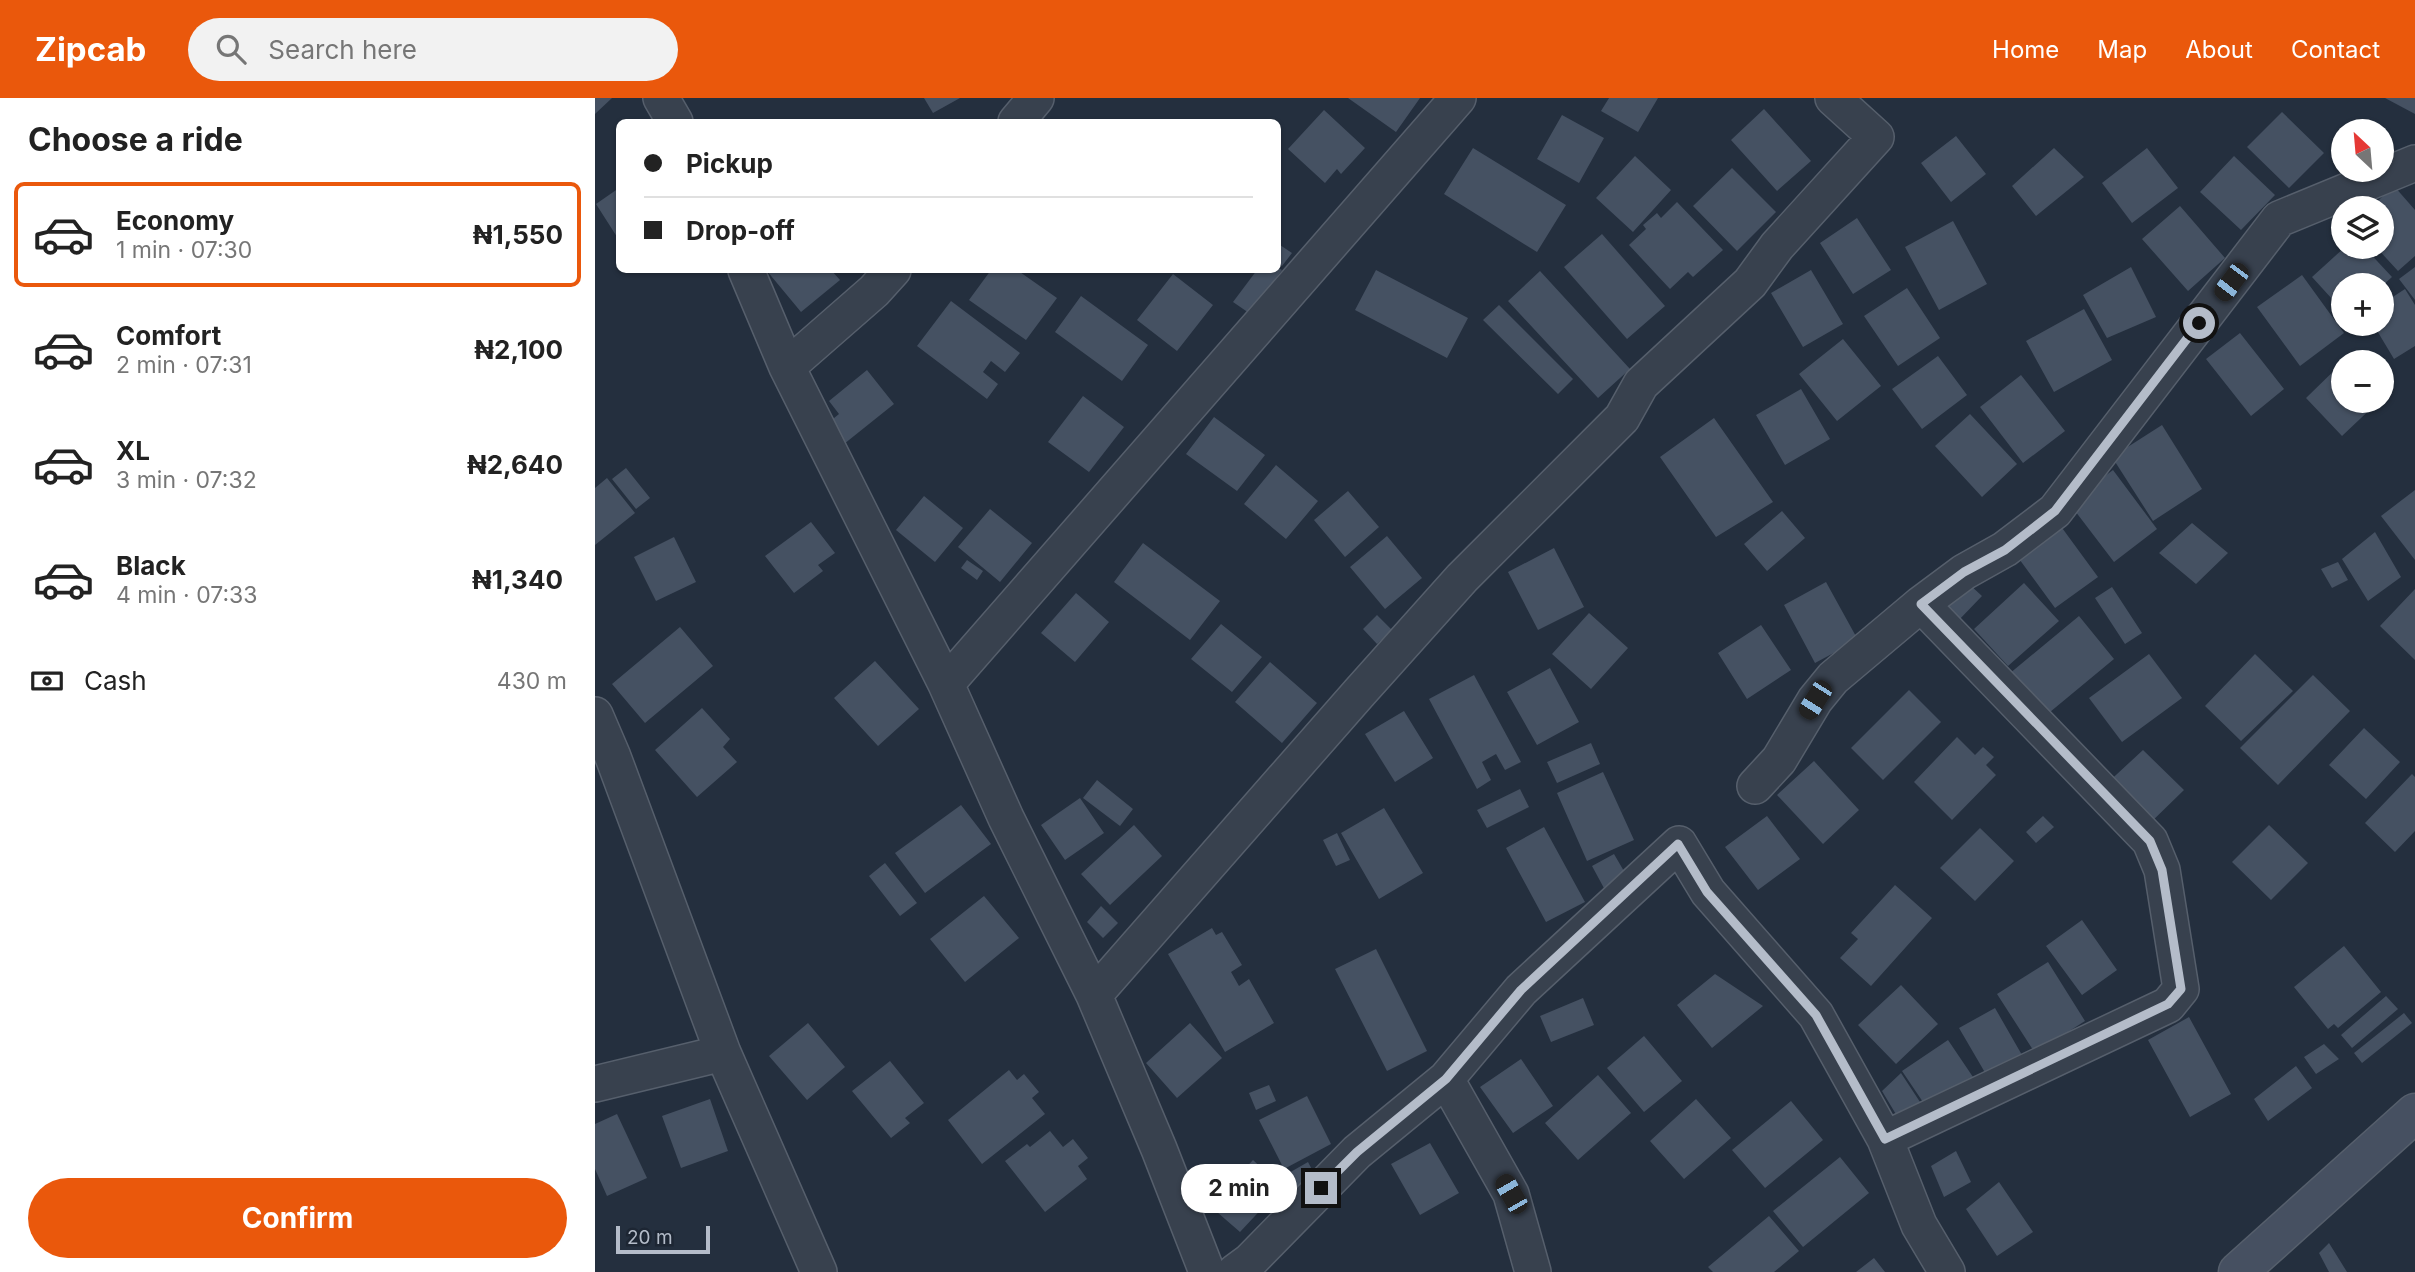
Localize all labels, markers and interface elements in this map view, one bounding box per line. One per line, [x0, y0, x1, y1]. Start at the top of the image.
search box [188, 18, 678, 81]
text: Zipcab [35, 29, 146, 69]
icon: search [212, 30, 250, 68]
text: Search here [268, 34, 417, 65]
text: Home [1992, 35, 2059, 64]
text: Map [2097, 35, 2147, 64]
text: About [2185, 35, 2253, 64]
text: Contact [2291, 35, 2380, 64]
north arrow [2331, 119, 2394, 182]
map controls [2331, 119, 2394, 413]
text: Choose a ride [28, 120, 243, 159]
text: Pickup [686, 148, 773, 179]
button: layers [2331, 196, 2394, 259]
icon: car [32, 203, 95, 266]
text: Economy [116, 205, 234, 236]
text: Drop-off [686, 215, 795, 246]
text: ₦1,550 [473, 219, 563, 250]
text: 1 min · 07:30 [116, 236, 252, 264]
car [2210, 259, 2253, 305]
button: + [2331, 273, 2394, 336]
route start [2183, 307, 2215, 339]
icon: car [32, 318, 95, 381]
text: Comfort [116, 320, 221, 351]
text: ₦2,100 [474, 334, 563, 365]
button: − [2331, 350, 2394, 413]
text: 2 min · 07:31 [116, 351, 252, 379]
icon: car [32, 433, 95, 496]
text: XL [116, 435, 150, 466]
text: ₦2,640 [467, 449, 563, 480]
text: 3 min · 07:32 [116, 466, 257, 494]
icon: car [32, 548, 95, 611]
text: Black [116, 550, 186, 581]
text: ₦1,340 [472, 564, 563, 595]
text: 4 min · 07:33 [116, 581, 258, 609]
icon: cash [28, 662, 66, 700]
text: Cash [84, 665, 147, 696]
text: 430 m [497, 667, 567, 695]
car [1795, 677, 1836, 723]
callout: 2 min [1181, 1164, 1297, 1212]
car [1492, 1171, 1531, 1217]
route end [1305, 1172, 1337, 1204]
text: 2 min [1208, 1174, 1270, 1202]
button: Confirm [28, 1178, 567, 1258]
scale bar [616, 1223, 711, 1255]
text: 20 m [627, 1226, 673, 1249]

